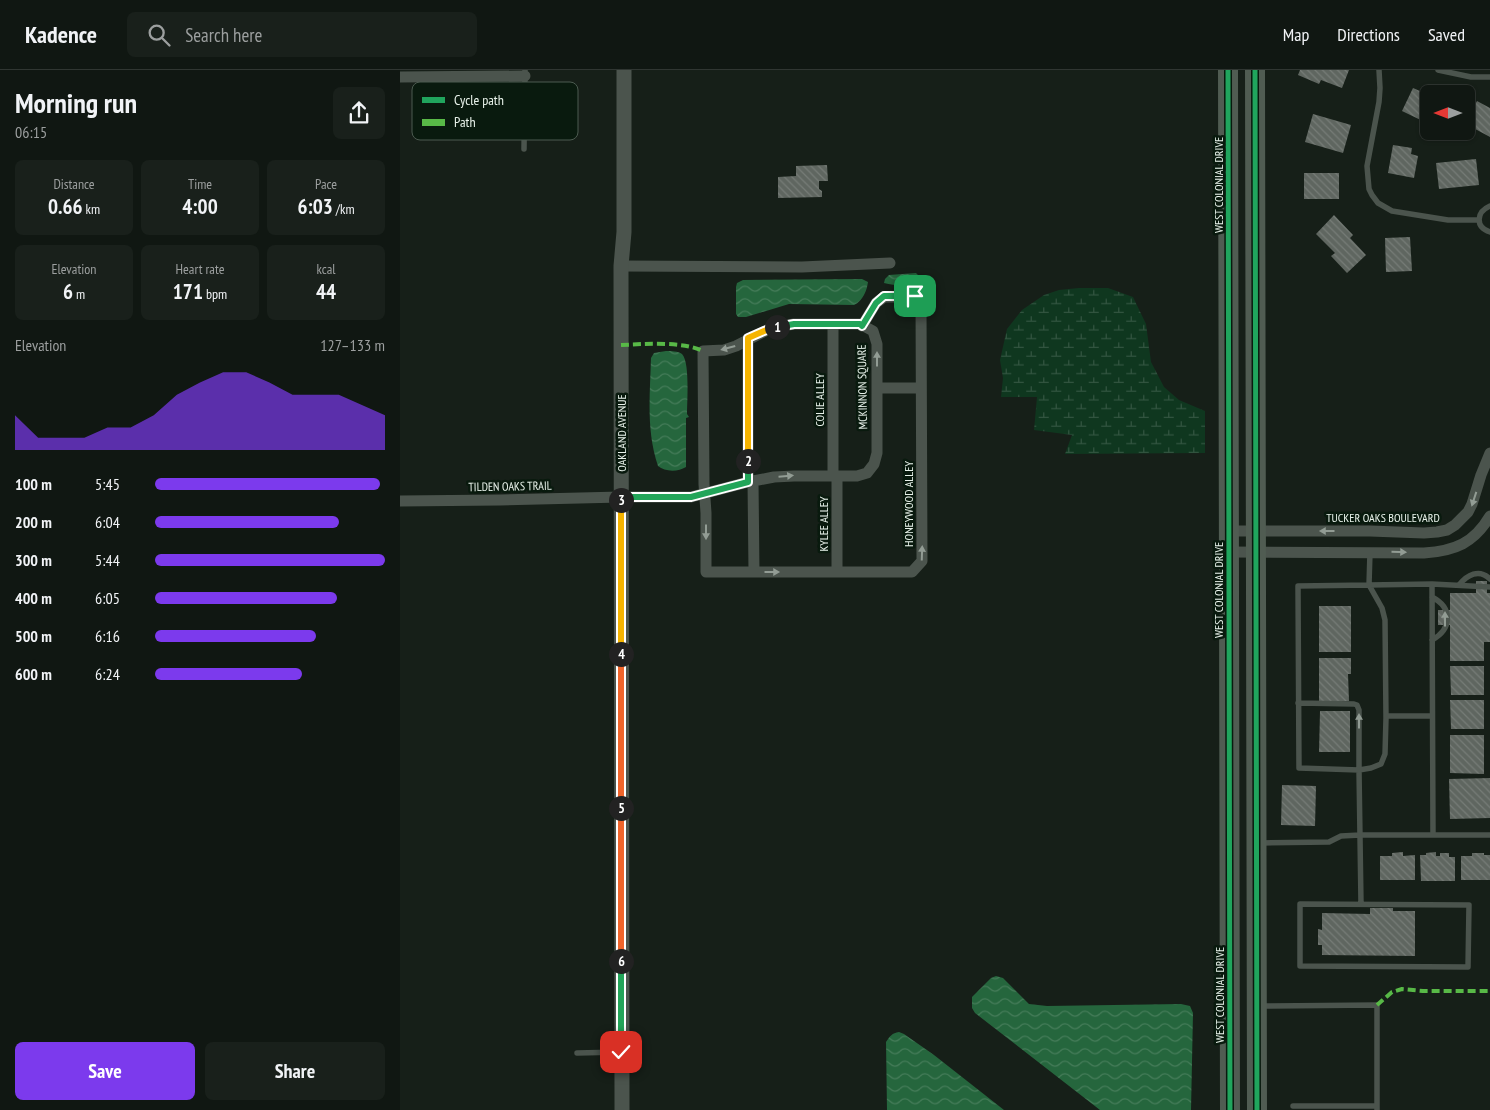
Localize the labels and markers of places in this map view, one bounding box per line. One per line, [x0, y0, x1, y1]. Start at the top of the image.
pin [894, 275, 936, 317]
pin: 1 [764, 314, 790, 340]
pin: 2 [736, 448, 760, 474]
pin: 3 [608, 488, 634, 512]
pin: 4 [608, 642, 634, 666]
pin: 5 [608, 796, 634, 820]
pin: 6 [608, 948, 634, 974]
pin [600, 1031, 642, 1073]

